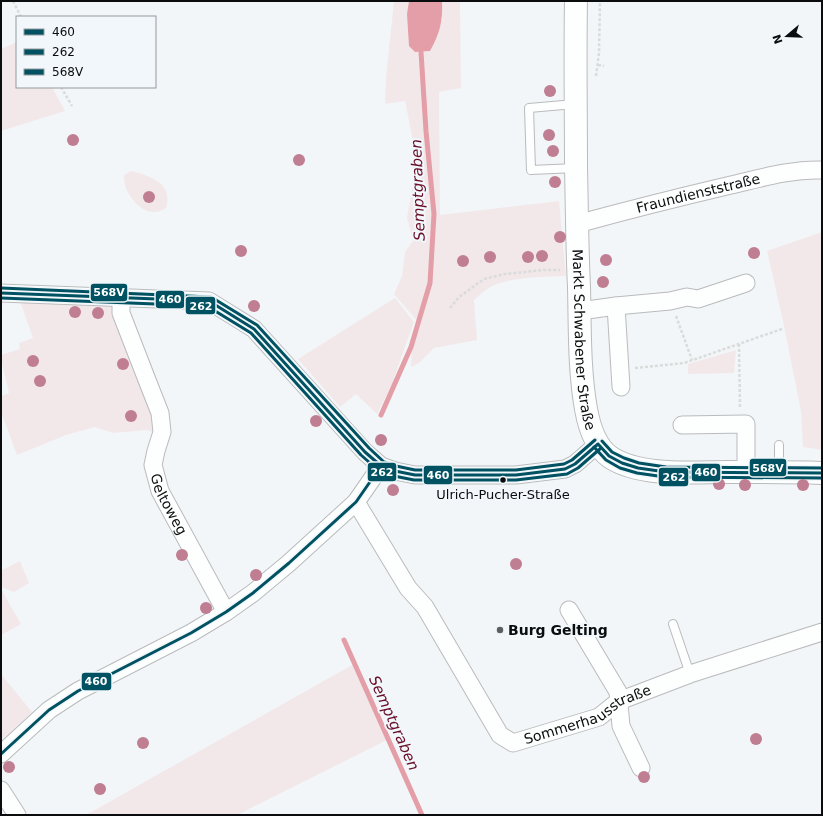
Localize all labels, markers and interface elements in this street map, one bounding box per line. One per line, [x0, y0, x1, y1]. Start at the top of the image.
legend [16, 16, 156, 88]
north arrow [767, 16, 807, 56]
text: 460 [52, 25, 75, 39]
text: N [770, 33, 786, 46]
text: 262 [52, 45, 75, 59]
text: 568V [52, 65, 84, 79]
water label: Semptgraben [407, 139, 429, 241]
street label: Fraundienststraße [635, 170, 762, 216]
street label: Markt Schwabener Straße [570, 249, 599, 432]
line badge: 568V [90, 283, 128, 302]
text: 568V [93, 286, 125, 299]
line badge: 460 [155, 290, 185, 309]
text: 460 [159, 293, 182, 306]
line badge: 262 [185, 296, 216, 315]
text: 262 [190, 300, 212, 313]
line badge: 568V [749, 458, 787, 477]
line badge: 262 [367, 462, 397, 482]
text: 568V [752, 462, 784, 475]
line badge: 460 [691, 463, 721, 482]
line badge: 460 [423, 465, 453, 485]
text: 262 [371, 466, 393, 479]
text: 460 [695, 466, 718, 479]
line badge: 262 [658, 467, 689, 487]
text: 460 [427, 469, 450, 482]
text: 262 [663, 471, 685, 484]
street label: Geltoweg [148, 472, 190, 537]
marker: Ulrich-Pucher-Straße [498, 475, 508, 485]
place label: Ulrich-Pucher-Straße [436, 487, 570, 502]
place label: Burg Gelting [508, 622, 608, 638]
marker: Burg Gelting [495, 625, 505, 635]
line badge: 460 [81, 672, 112, 691]
water label: Semptgraben [365, 673, 423, 773]
text: 460 [85, 675, 108, 688]
street label: Sommerhausstraße [522, 682, 653, 747]

